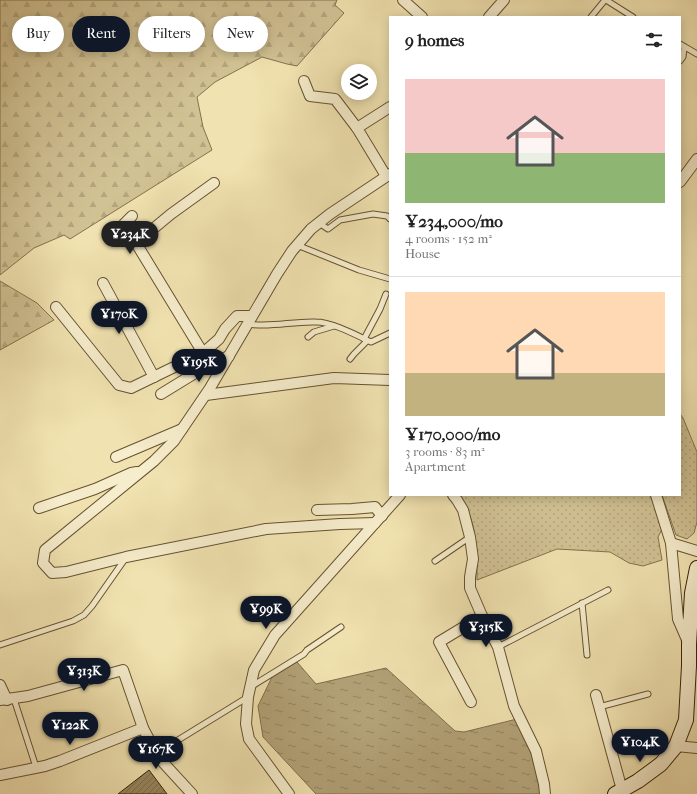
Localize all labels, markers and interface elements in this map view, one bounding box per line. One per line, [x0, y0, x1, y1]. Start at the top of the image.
chip: Buy [12, 16, 64, 52]
chip: Rent [72, 16, 130, 52]
chip: Filters [138, 16, 205, 52]
chip: New [213, 16, 268, 52]
icon: filters [643, 29, 665, 51]
text: 9 homes [405, 30, 464, 50]
map controls [341, 64, 377, 100]
button: layers [341, 64, 377, 100]
icon: home [499, 105, 571, 177]
text: ¥234,000/mo [405, 211, 503, 231]
pin: ¥234K [102, 221, 158, 255]
text: ¥234K [110, 226, 150, 241]
text: 4 rooms · 152 m² [405, 231, 492, 246]
text: House [405, 246, 440, 261]
pin: ¥170K [91, 301, 147, 335]
text: ¥170K [100, 306, 138, 321]
icon: home [499, 318, 571, 390]
pin: ¥195K [171, 349, 227, 383]
text: ¥195K [181, 354, 217, 369]
text: ¥170,000/mo [405, 424, 500, 444]
text: 3 rooms · 83 m² [405, 444, 485, 459]
text: Apartment [405, 459, 466, 474]
pin: ¥99K [242, 596, 290, 630]
text: ¥99K [249, 601, 283, 616]
pin: ¥315K [458, 614, 514, 648]
text: ¥315K [468, 619, 504, 634]
pin: ¥313K [56, 658, 112, 692]
text: ¥313K [67, 663, 101, 678]
pin: ¥122K [42, 712, 98, 746]
text: ¥122K [51, 717, 89, 732]
pin: ¥104K [612, 729, 668, 763]
text: ¥104K [621, 734, 659, 749]
pin: ¥167K [128, 736, 184, 770]
text: ¥167K [137, 741, 175, 756]

